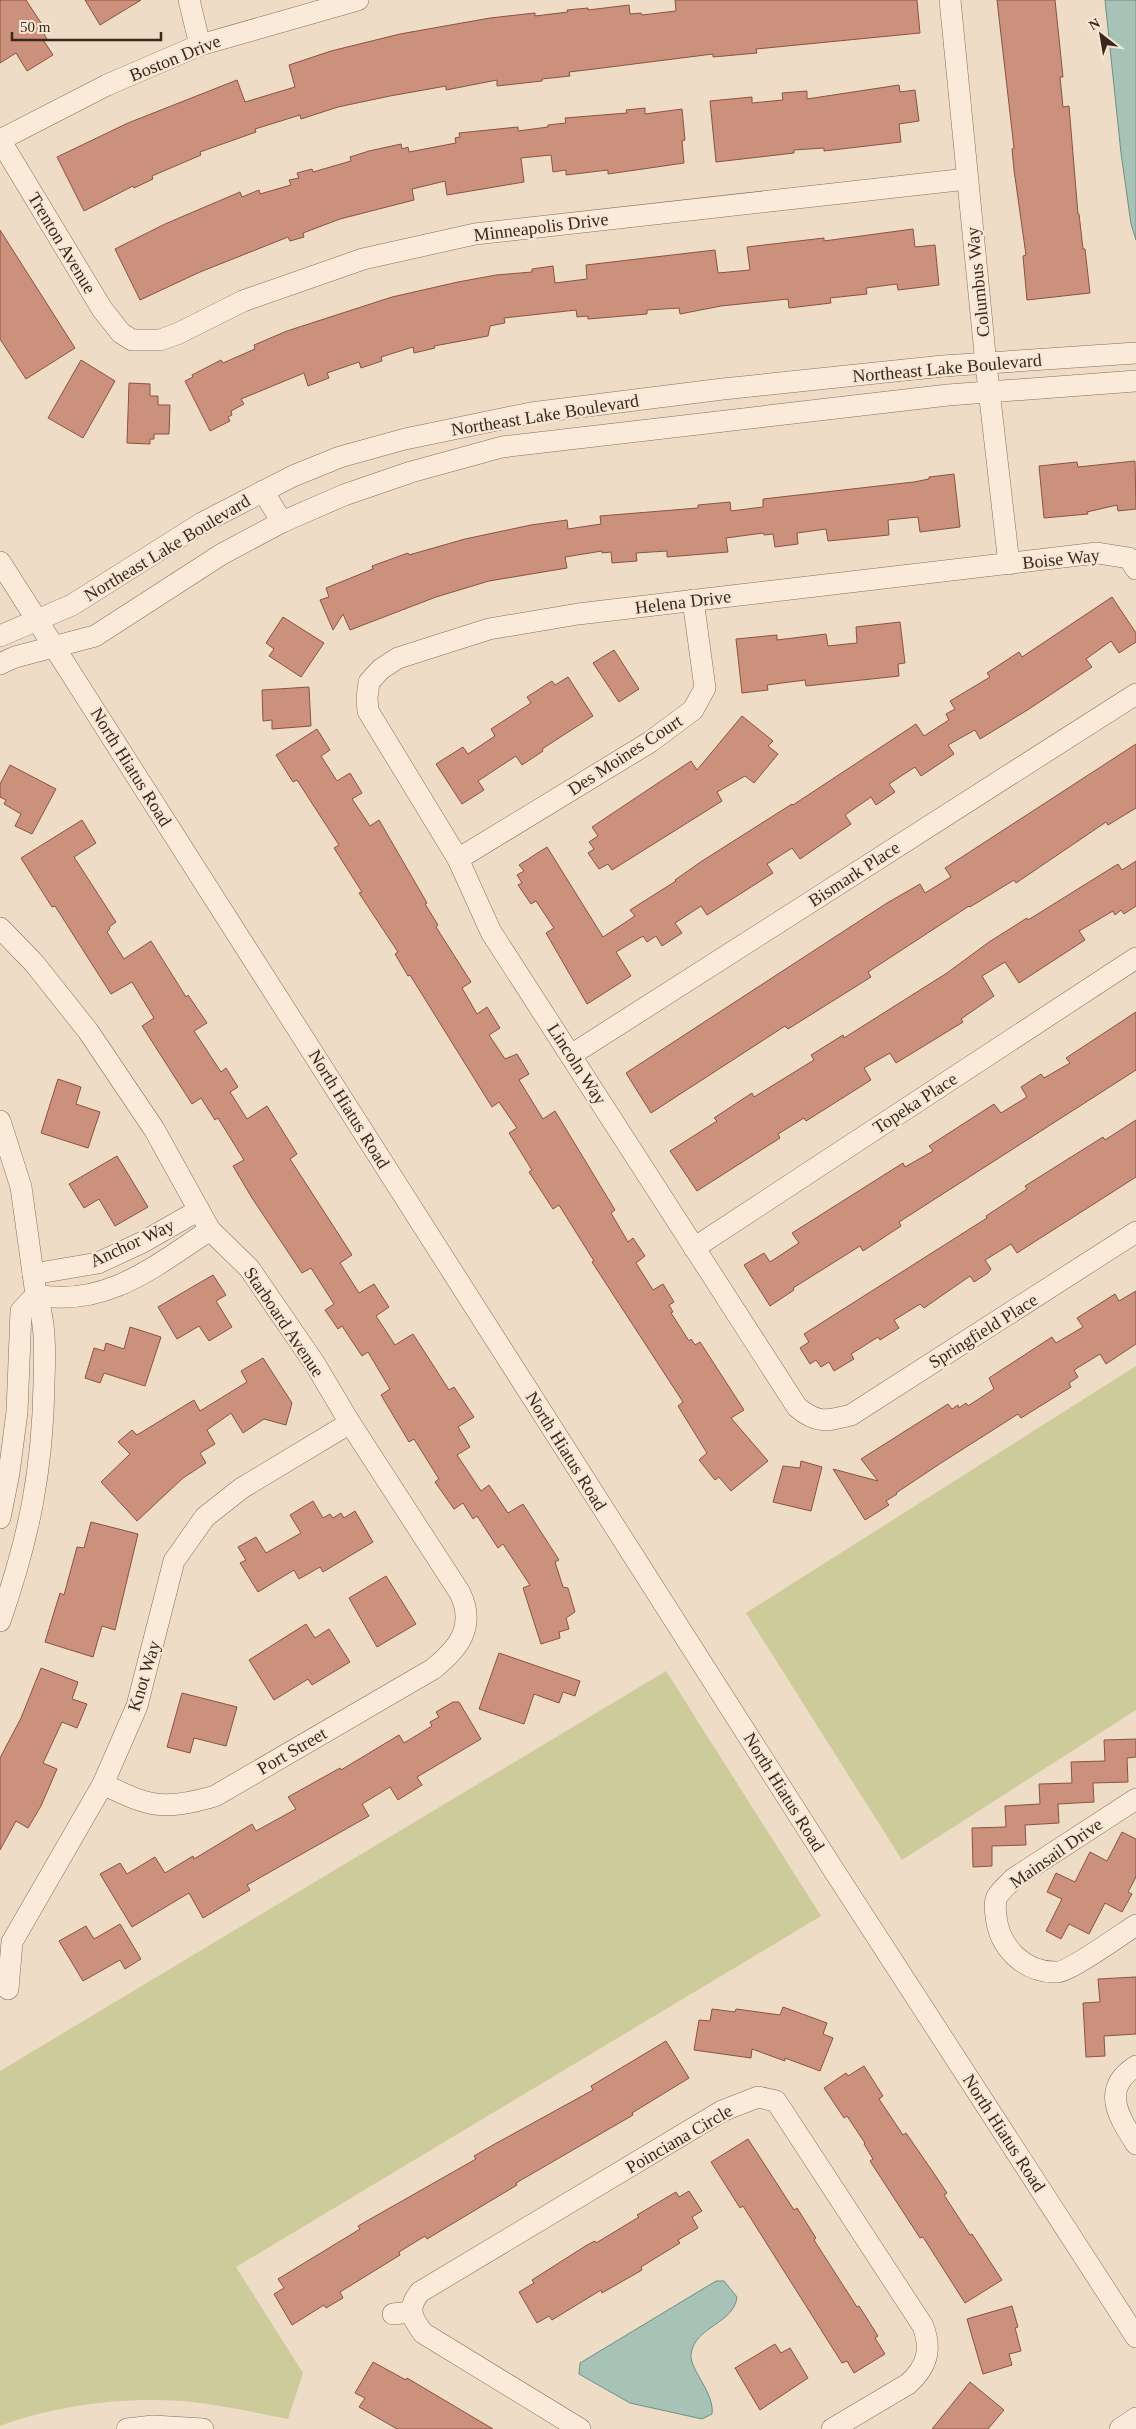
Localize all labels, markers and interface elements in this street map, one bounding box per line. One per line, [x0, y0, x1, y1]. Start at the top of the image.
scale bar [12, 10, 161, 42]
north arrow [1076, 10, 1126, 60]
text: N [1086, 15, 1103, 33]
text: 50 m [20, 19, 51, 35]
street label: Boston Drive [127, 31, 223, 85]
street label: Trenton Avenue [24, 189, 100, 297]
street label: Minneapolis Drive [473, 209, 609, 245]
street label: Columbus Way [962, 226, 994, 338]
street label: Northeast Lake Boulevard [852, 350, 1042, 386]
street label: Northeast Lake Boulevard [450, 390, 640, 440]
street label: Northeast Lake Boulevard [80, 491, 254, 605]
street label: Boise Way [1021, 545, 1101, 573]
street label: Helena Drive [634, 586, 732, 618]
street label: North Hiatus Road [86, 704, 176, 830]
street label: Des Moines Court [564, 711, 686, 799]
street label: Bismark Place [805, 837, 903, 911]
street label: Lincoln Way [543, 1020, 611, 1108]
street label: North Hiatus Road [304, 1046, 394, 1172]
street label: Topeka Place [869, 1068, 961, 1138]
street label: Anchor Way [87, 1215, 177, 1271]
street label: Starboard Avenue [240, 1263, 328, 1381]
street label: Springfield Place [925, 1290, 1041, 1372]
street label: North Hiatus Road [521, 1388, 611, 1514]
street label: Knot Way [124, 1638, 164, 1714]
street label: Port Street [254, 1723, 330, 1779]
street label: North Hiatus Road [739, 1729, 829, 1855]
street label: Mainsail Drive [1006, 1814, 1106, 1892]
street label: North Hiatus Road [959, 2071, 1049, 2195]
street label: Poinciana Circle [622, 2100, 736, 2178]

